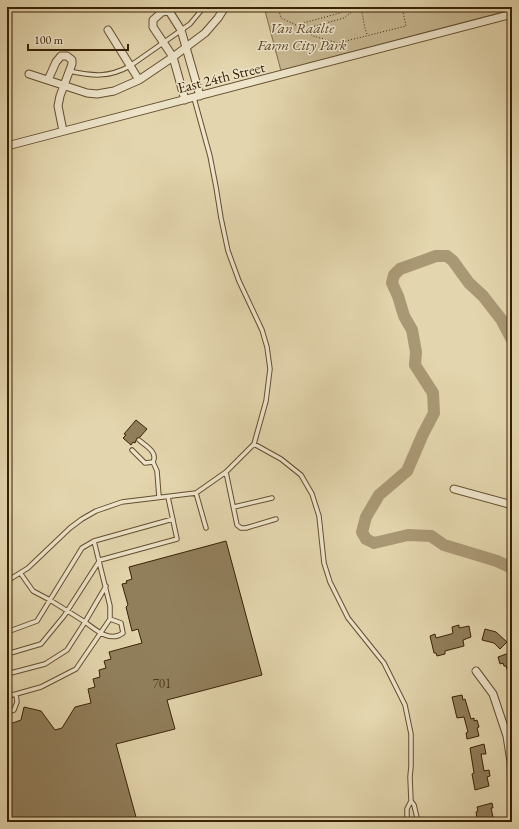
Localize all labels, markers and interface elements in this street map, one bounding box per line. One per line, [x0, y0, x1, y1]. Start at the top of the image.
park label: Van Raalte Farm City Park [256, 18, 347, 54]
scale bar [28, 26, 128, 52]
text: 100 m [34, 32, 64, 48]
street label: East 24th Street [175, 57, 267, 97]
house number: 701 [153, 675, 171, 692]

